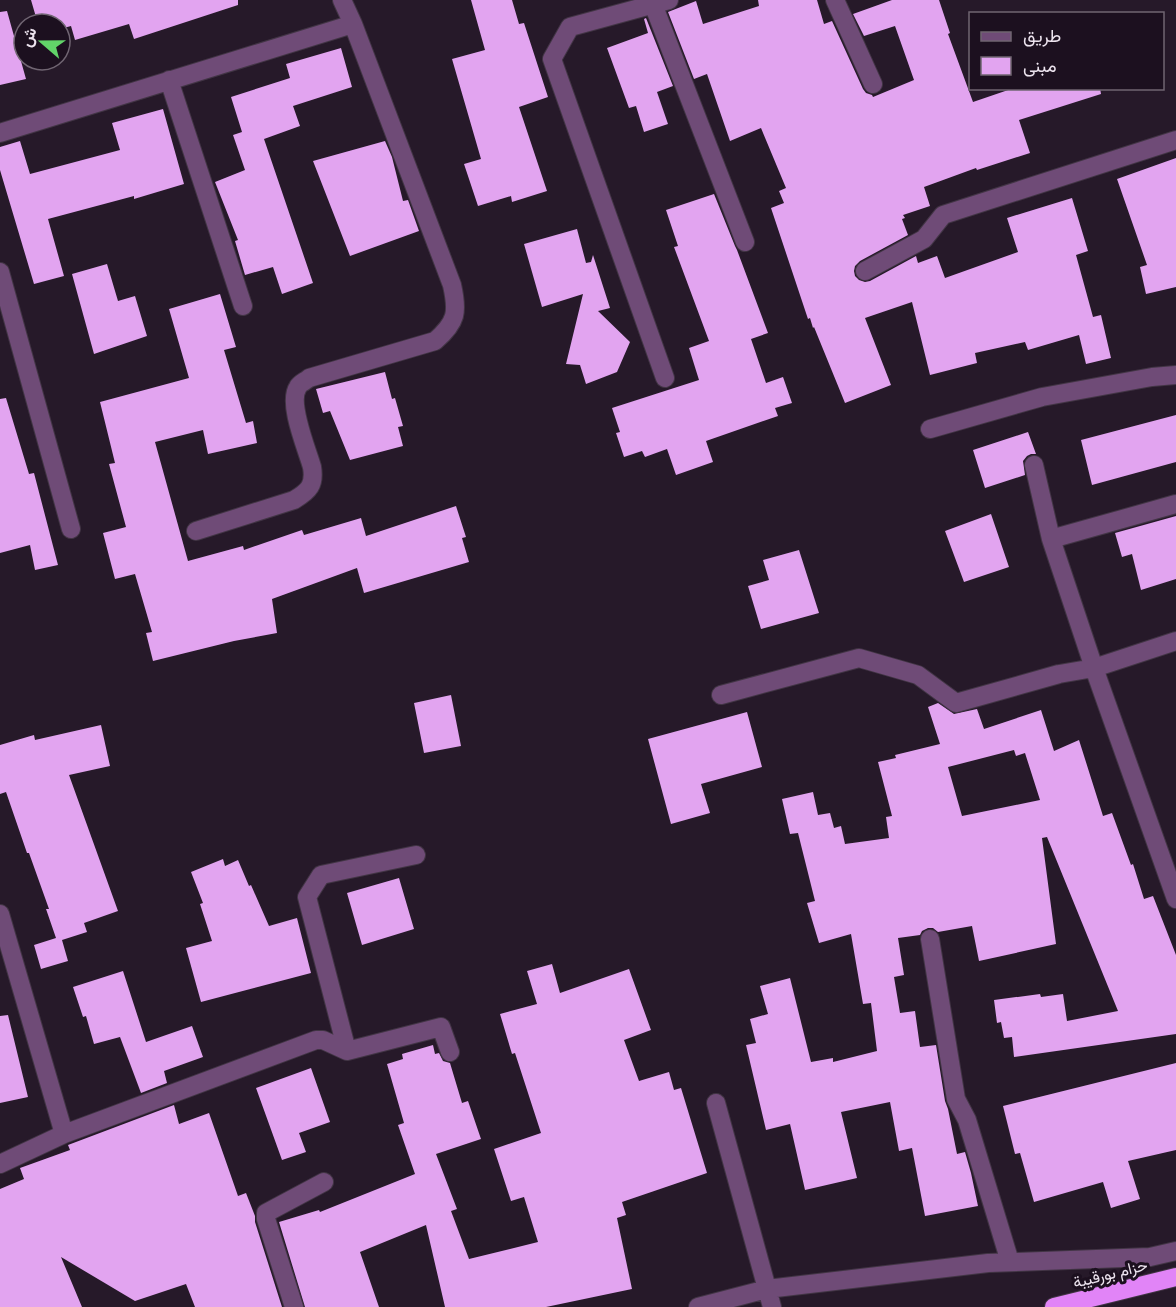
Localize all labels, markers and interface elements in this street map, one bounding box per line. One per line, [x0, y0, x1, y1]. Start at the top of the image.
north arrow [12, 12, 72, 72]
legend [969, 12, 1164, 90]
text: ش [16, 25, 41, 49]
text: طريق [1023, 25, 1061, 47]
text: مبنى [1023, 55, 1057, 77]
street label: حزام بورقيبة [1071, 1255, 1150, 1293]

